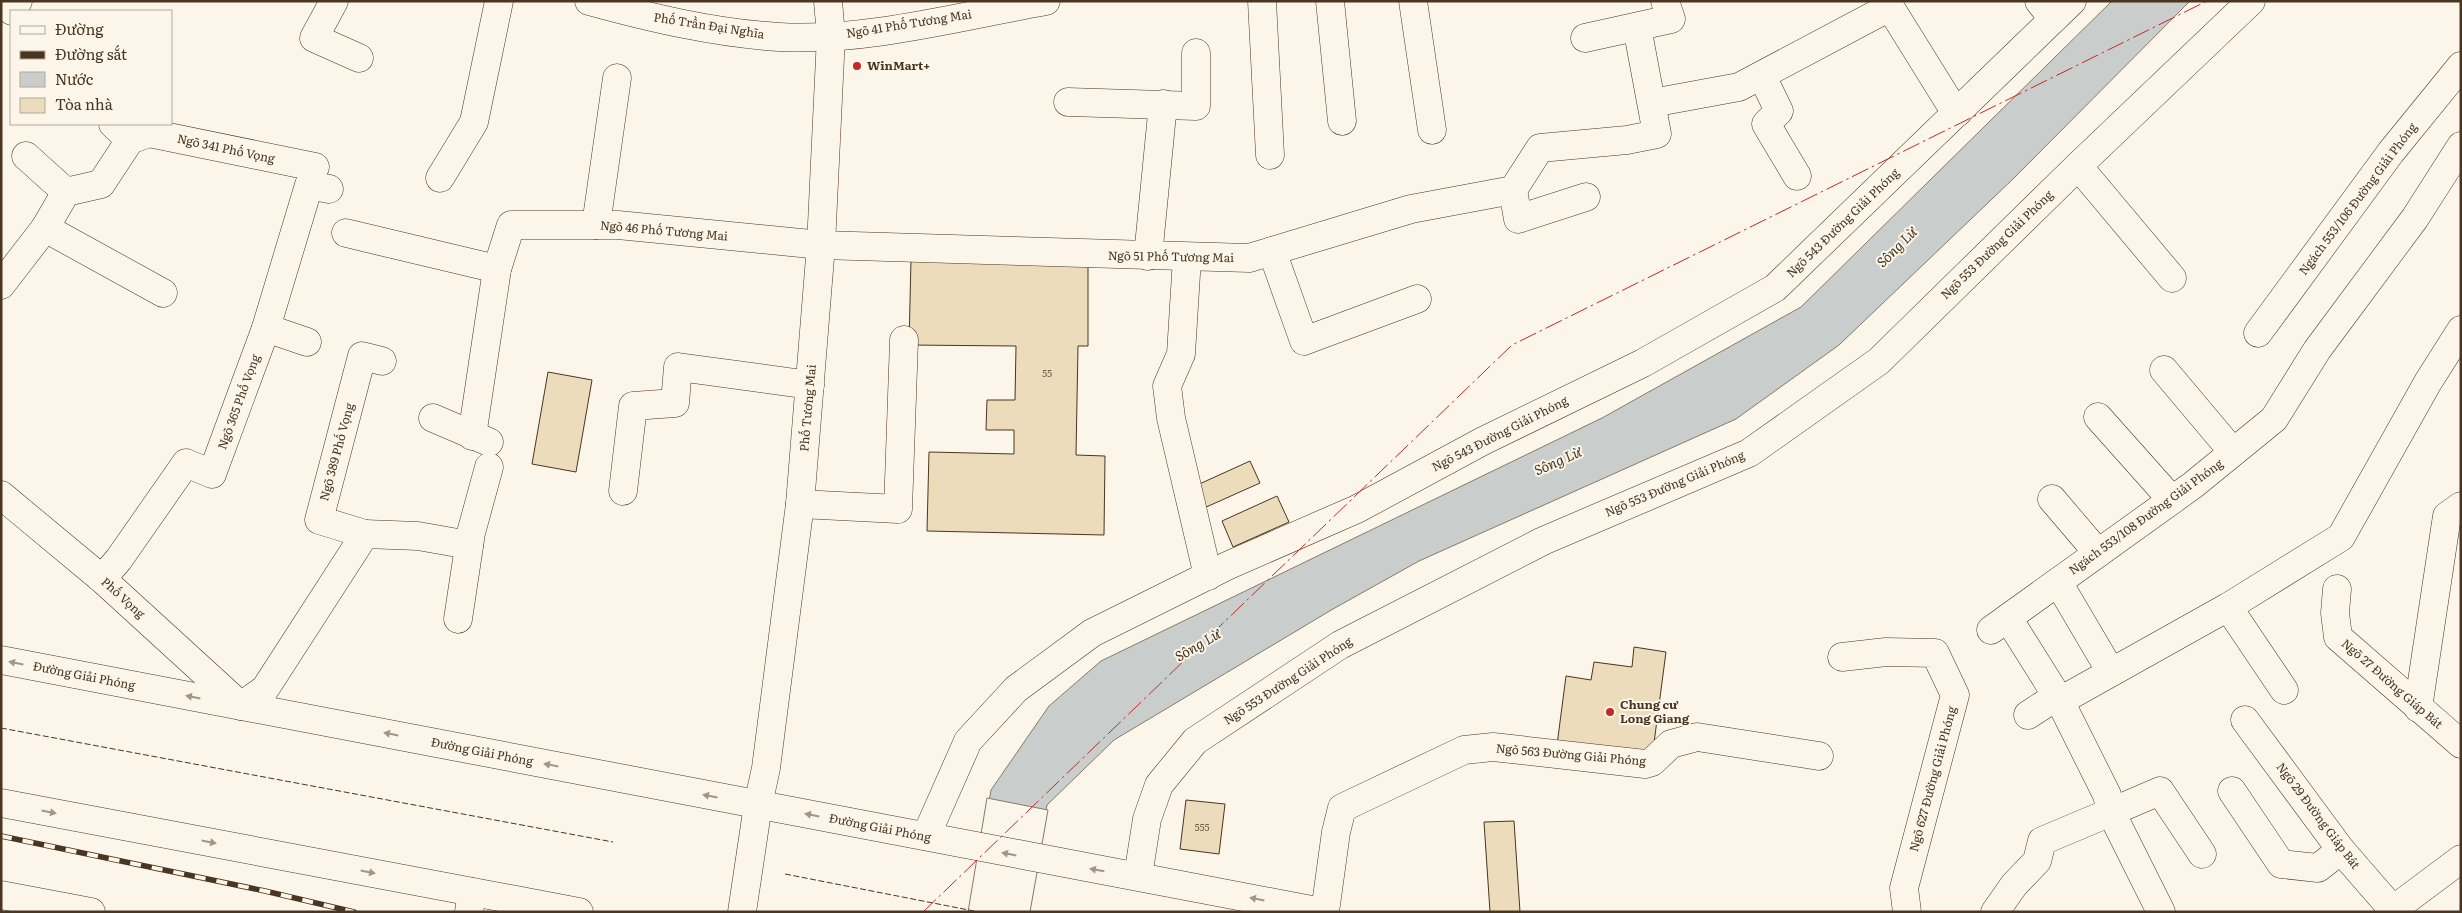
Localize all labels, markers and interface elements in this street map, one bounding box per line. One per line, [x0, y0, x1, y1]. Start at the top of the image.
street label: Ngõ 41 Phố Tương Mai [845, 4, 973, 42]
street label: Phố Trần Đại Nghĩa [652, 7, 766, 43]
legend [10, 10, 172, 125]
text: Đường [55, 17, 104, 40]
text: Đường sắt [55, 42, 127, 65]
place label: WinMart+ [867, 56, 930, 74]
marker: WinMart+ [851, 60, 863, 72]
text: Nước [55, 67, 94, 90]
text: Tòa nhà [55, 92, 114, 115]
street label: Ngách 553/106 Đường Giải Phóng [2294, 118, 2421, 278]
street label: Ngõ 341 Phố Vọng [176, 129, 277, 167]
street label: Ngõ 543 Đường Giải Phóng [1782, 163, 1903, 281]
street label: Ngõ 553 Đường Giải Phóng [1936, 185, 2057, 303]
street label: Ngõ 46 Phố Tương Mai [599, 215, 729, 245]
water label: Sông Lừ [1871, 221, 1922, 271]
street label: Ngõ 51 Phố Tương Mai [1108, 246, 1234, 266]
street label: Ngõ 365 Phố Vọng [212, 351, 264, 452]
street label: Phố Tương Mai [794, 364, 820, 452]
house number: 55 [1042, 365, 1052, 380]
street label: Ngõ 543 Đường Giải Phóng [1428, 391, 1571, 475]
street label: Ngõ 389 Phố Vọng [314, 400, 358, 503]
water label: Sông Lừ [1531, 440, 1585, 479]
street label: Ngõ 553 Đường Giải Phóng [1602, 445, 1748, 521]
street label: Ngách 553/108 Đường Giải Phóng [2064, 454, 2227, 578]
street label: Phố Vọng [98, 573, 150, 622]
water label: Sông Lừ [1171, 622, 1225, 665]
street label: Ngõ 553 Đường Giải Phóng [1220, 632, 1356, 729]
street label: Ngõ 27 Đường Giáp Bát [2338, 634, 2447, 733]
street label: Đường Giải Phóng [31, 656, 137, 694]
one-way arrow [9, 659, 24, 667]
one-way arrow [185, 692, 201, 700]
place label: Chung cư Long Giang [1620, 695, 1690, 727]
street label: Ngõ 627 Đường Giải Phóng [1904, 704, 1960, 854]
marker: Chung cư Long Giang [1604, 706, 1616, 718]
one-way arrow [383, 730, 399, 738]
street label: Đường Giải Phóng [429, 732, 535, 770]
street label: Ngõ 563 Đường Giải Phóng [1495, 738, 1647, 770]
street label: Ngõ 29 Đường Giáp Bát [2273, 758, 2365, 873]
one-way arrow [542, 760, 558, 768]
one-way arrow [702, 791, 718, 799]
one-way arrow [42, 808, 58, 816]
street label: Đường Giải Phóng [827, 808, 933, 846]
one-way arrow [803, 810, 819, 818]
house number: 555 [1194, 819, 1210, 834]
one-way arrow [201, 838, 216, 846]
one-way arrow [1001, 849, 1017, 857]
one-way arrow [1089, 865, 1105, 873]
one-way arrow [361, 869, 377, 877]
one-way arrow [1248, 895, 1264, 903]

